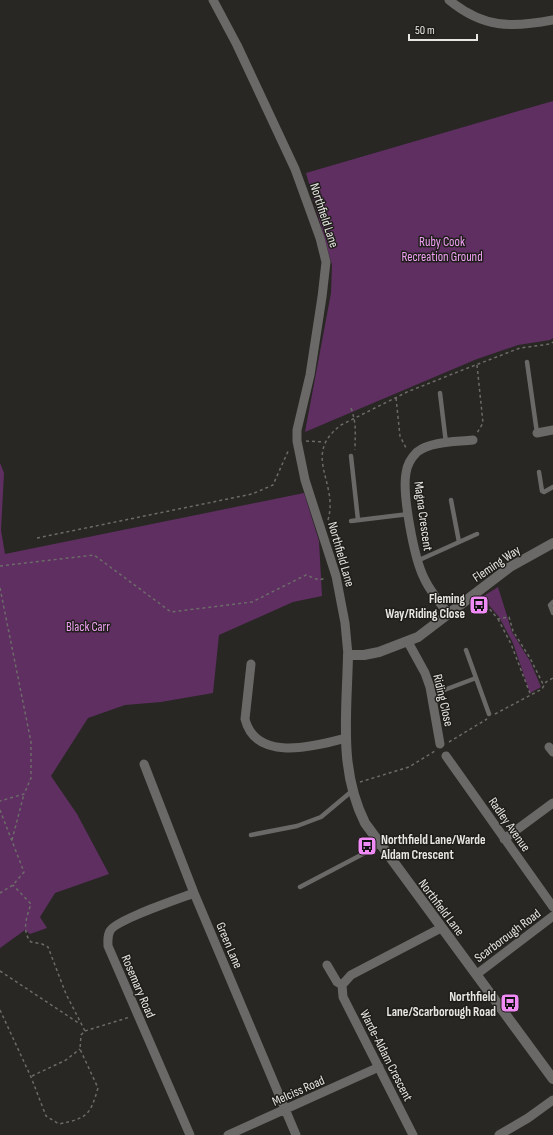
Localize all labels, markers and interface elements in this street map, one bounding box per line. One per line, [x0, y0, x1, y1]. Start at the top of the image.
scale bar [409, 16, 477, 42]
text: 50 m [415, 23, 435, 38]
street label: Northfield Lane [306, 181, 342, 250]
park label: Ruby Cook Recreation Ground [401, 234, 483, 265]
street label: Magna Crescent [410, 480, 436, 552]
street label: Northfield Lane [324, 520, 358, 589]
street label: Fleming Way [470, 542, 524, 586]
place label: Fleming Way/Riding Close [385, 591, 466, 622]
bus stop icon: Fleming Way/Riding Close [468, 594, 490, 616]
park label: Black Carr [66, 619, 110, 635]
street label: Riding Close [429, 673, 457, 728]
street label: Radley Avenue [485, 794, 534, 855]
place label: Northfield Lane/Warde Aldam Crescent [380, 832, 486, 863]
bus stop icon: Northfield Lane/Warde Aldam Crescent [356, 835, 378, 857]
street label: Northfield Lane [415, 876, 468, 939]
street label: Scarborough Road [471, 906, 544, 966]
street label: Green Lane [212, 920, 246, 971]
street label: Rosemary Road [118, 952, 159, 1020]
place label: Northfield Lane/Scarborough Road [387, 989, 496, 1020]
bus stop icon: Northfield Lane/Scarborough Road [499, 992, 521, 1014]
street label: Warde-Aldam Crescent [356, 1007, 416, 1104]
street label: Melciss Road [270, 1072, 327, 1110]

